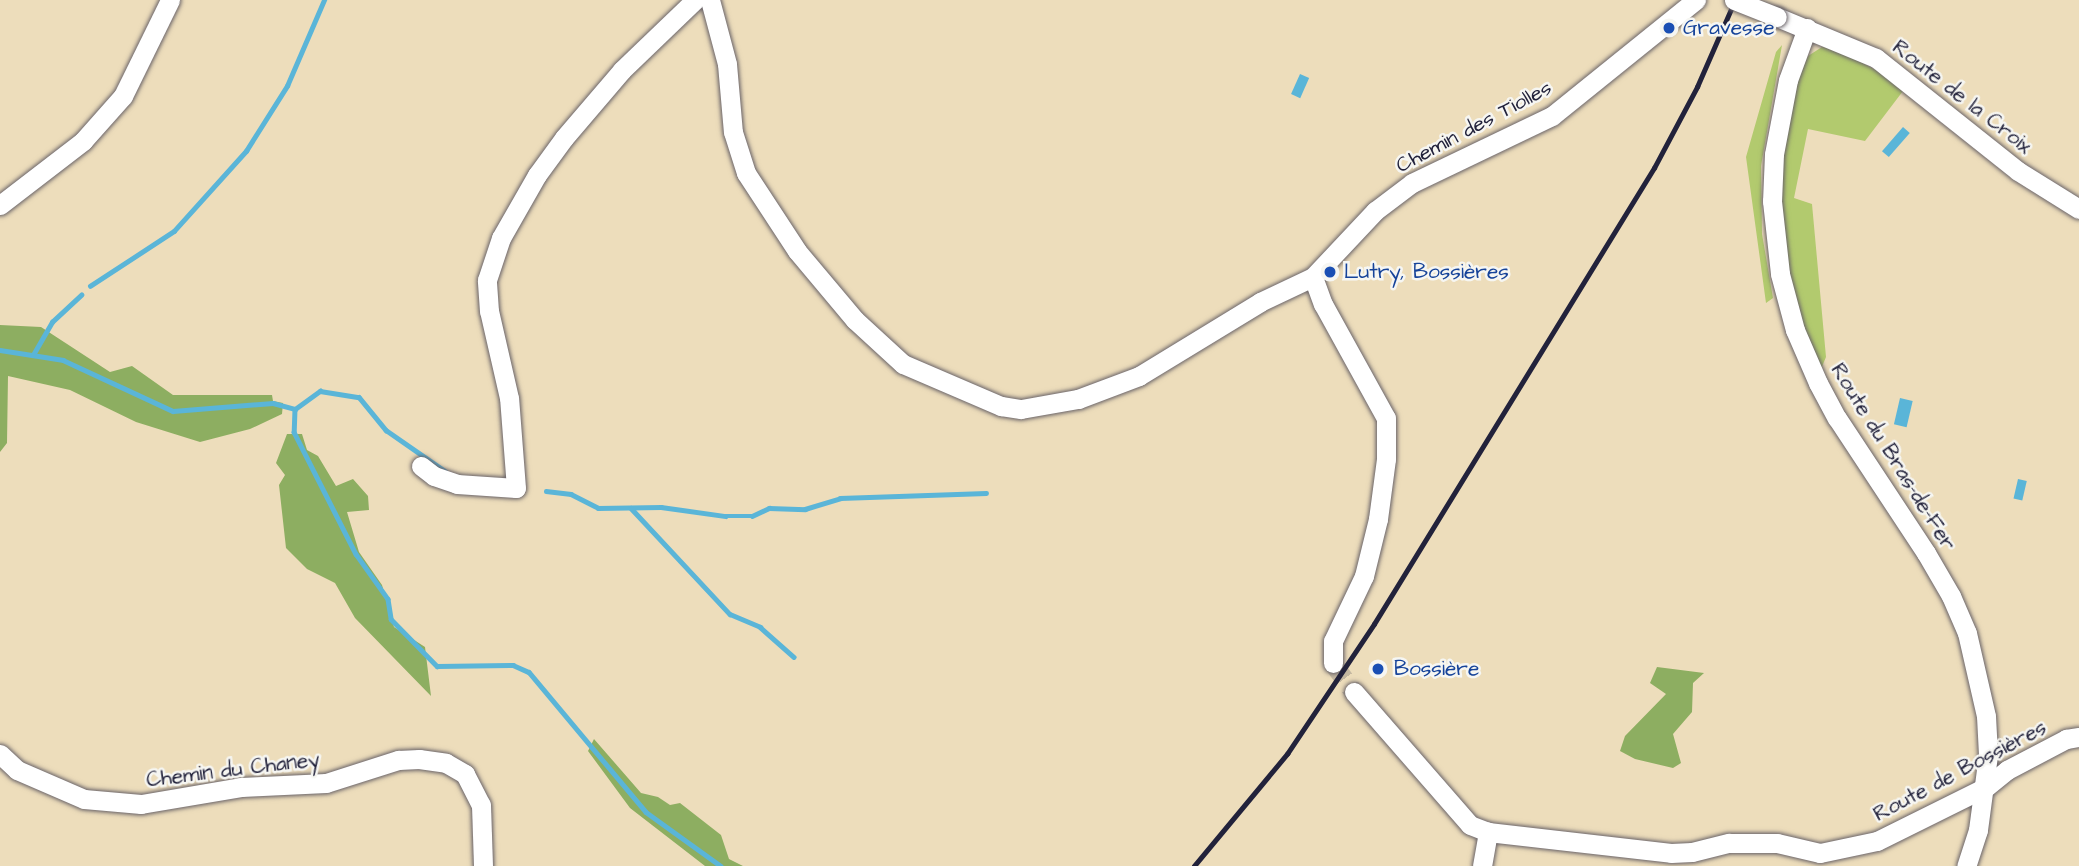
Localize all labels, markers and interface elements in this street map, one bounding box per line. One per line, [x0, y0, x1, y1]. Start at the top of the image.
place label: Gravesse [1683, 15, 1775, 41]
marker: Gravesse [1661, 20, 1677, 36]
street label: Route de la Croix [1887, 35, 2037, 159]
street label: Chemin des Tiolles [1392, 75, 1556, 179]
place label: Lutry, Bossières [1344, 259, 1509, 285]
marker: Lutry, Bossières [1322, 264, 1338, 280]
street label: Route du Bras-de-Fer [1825, 359, 1961, 555]
place label: Bossière [1394, 656, 1479, 682]
marker: Bossière [1368, 659, 1388, 679]
street label: Route de Bossières [1869, 715, 2051, 827]
street label: Chemin du Chaney [145, 747, 321, 793]

